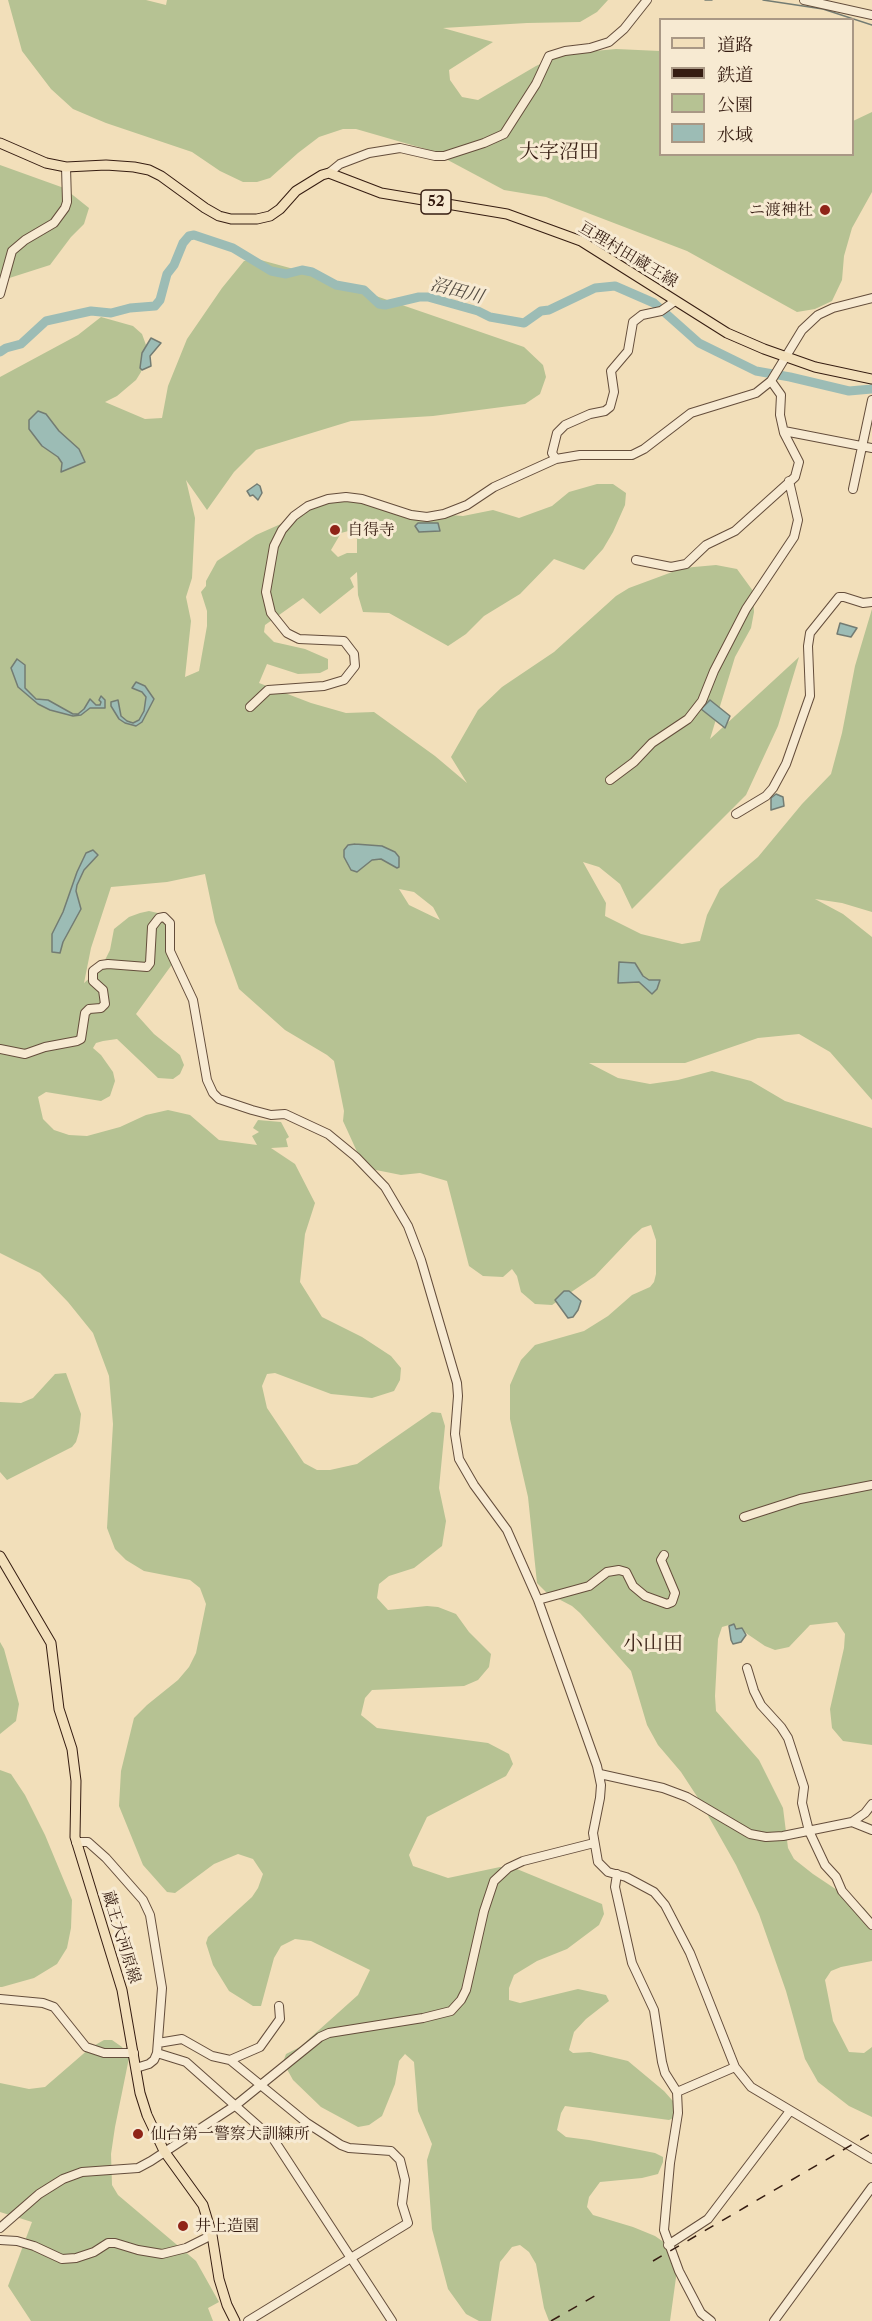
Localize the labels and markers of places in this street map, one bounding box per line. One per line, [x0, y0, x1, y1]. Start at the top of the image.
place label: ニ渡神社 [749, 200, 813, 220]
marker: ニ渡神社 [818, 203, 832, 217]
place label: 自得寺 [347, 520, 395, 540]
marker: 自得寺 [328, 523, 342, 537]
place label: 仙台第一警察犬訓練所 [150, 2124, 310, 2144]
marker: 仙台第一警察犬訓練所 [131, 2127, 145, 2141]
place label: 井上造園 [195, 2216, 259, 2236]
marker: 井上造園 [176, 2219, 190, 2233]

